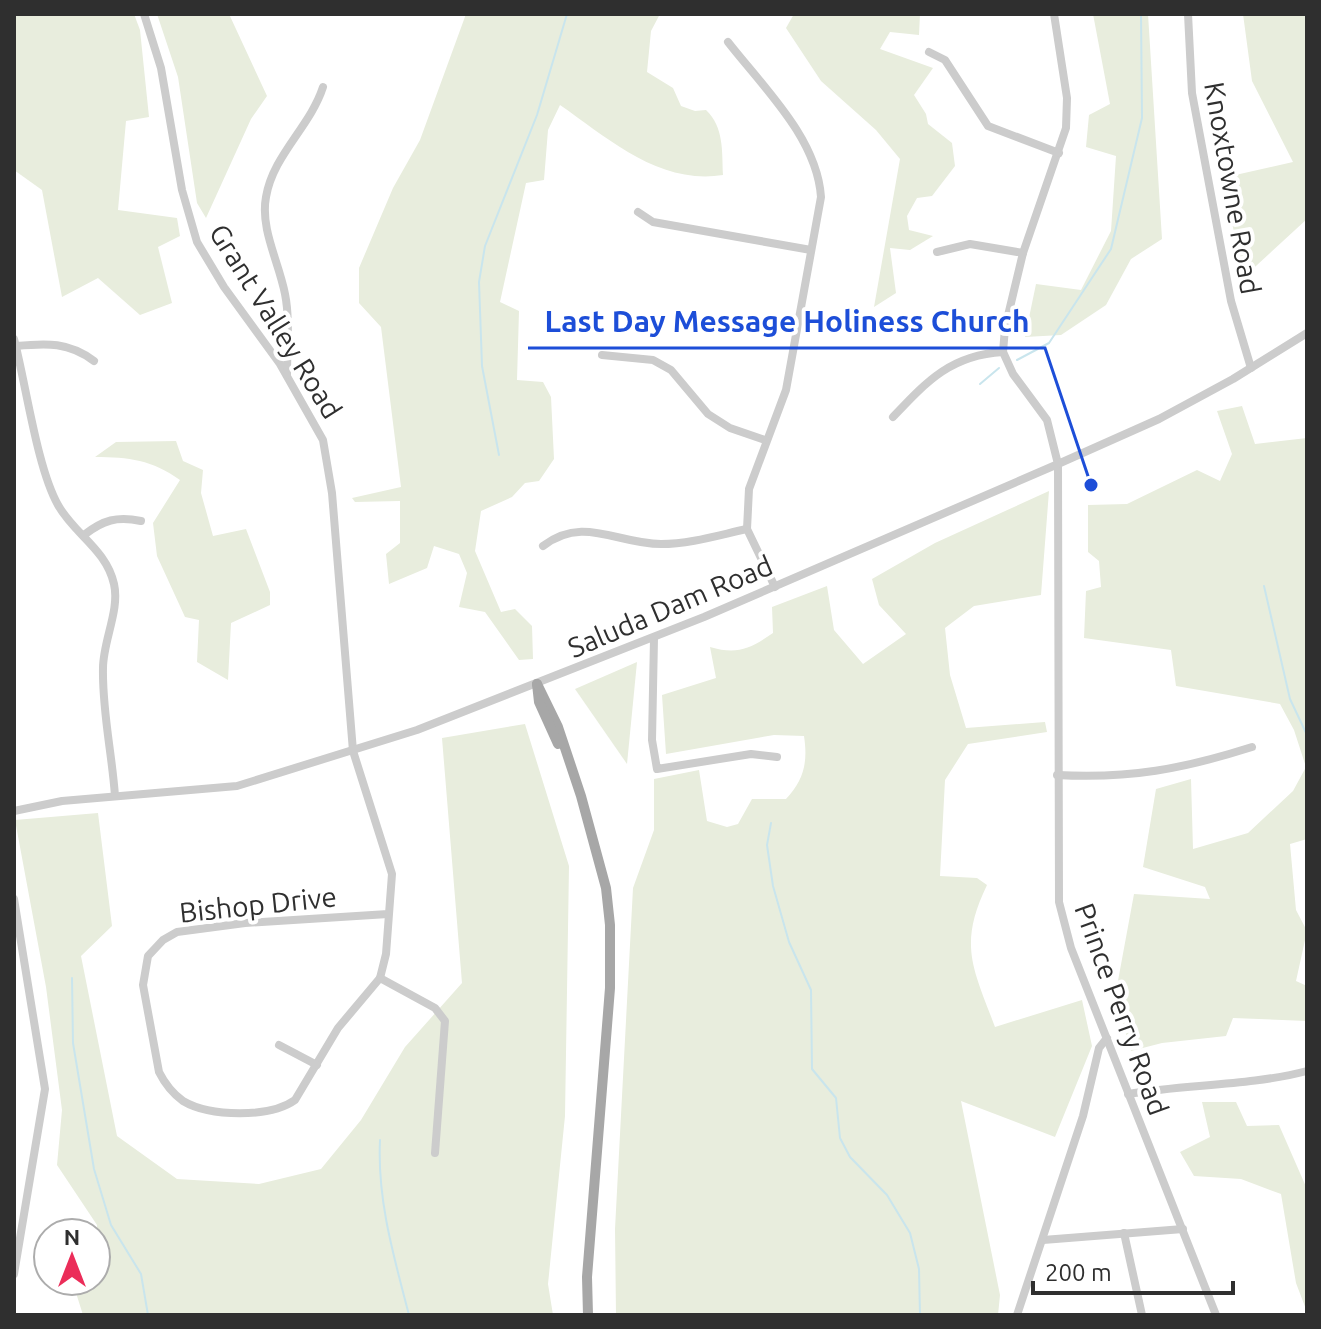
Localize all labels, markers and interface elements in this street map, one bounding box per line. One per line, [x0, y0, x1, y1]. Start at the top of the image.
street label: Knoxtowne Road [1199, 80, 1267, 296]
street label: Grant Valley Road [204, 218, 348, 424]
callout: Last Day Message Holiness Church [528, 294, 1045, 348]
text: Last Day Message Holiness Church [545, 304, 1029, 338]
street label: Saluda Dam Road [563, 549, 777, 663]
street label: Bishop Drive [178, 880, 338, 928]
street label: Prince Perry Road [1069, 899, 1175, 1119]
north arrow [32, 1217, 112, 1297]
text: N [64, 1224, 80, 1249]
scale bar [1033, 1245, 1233, 1295]
text: 200 m [1045, 1259, 1112, 1286]

